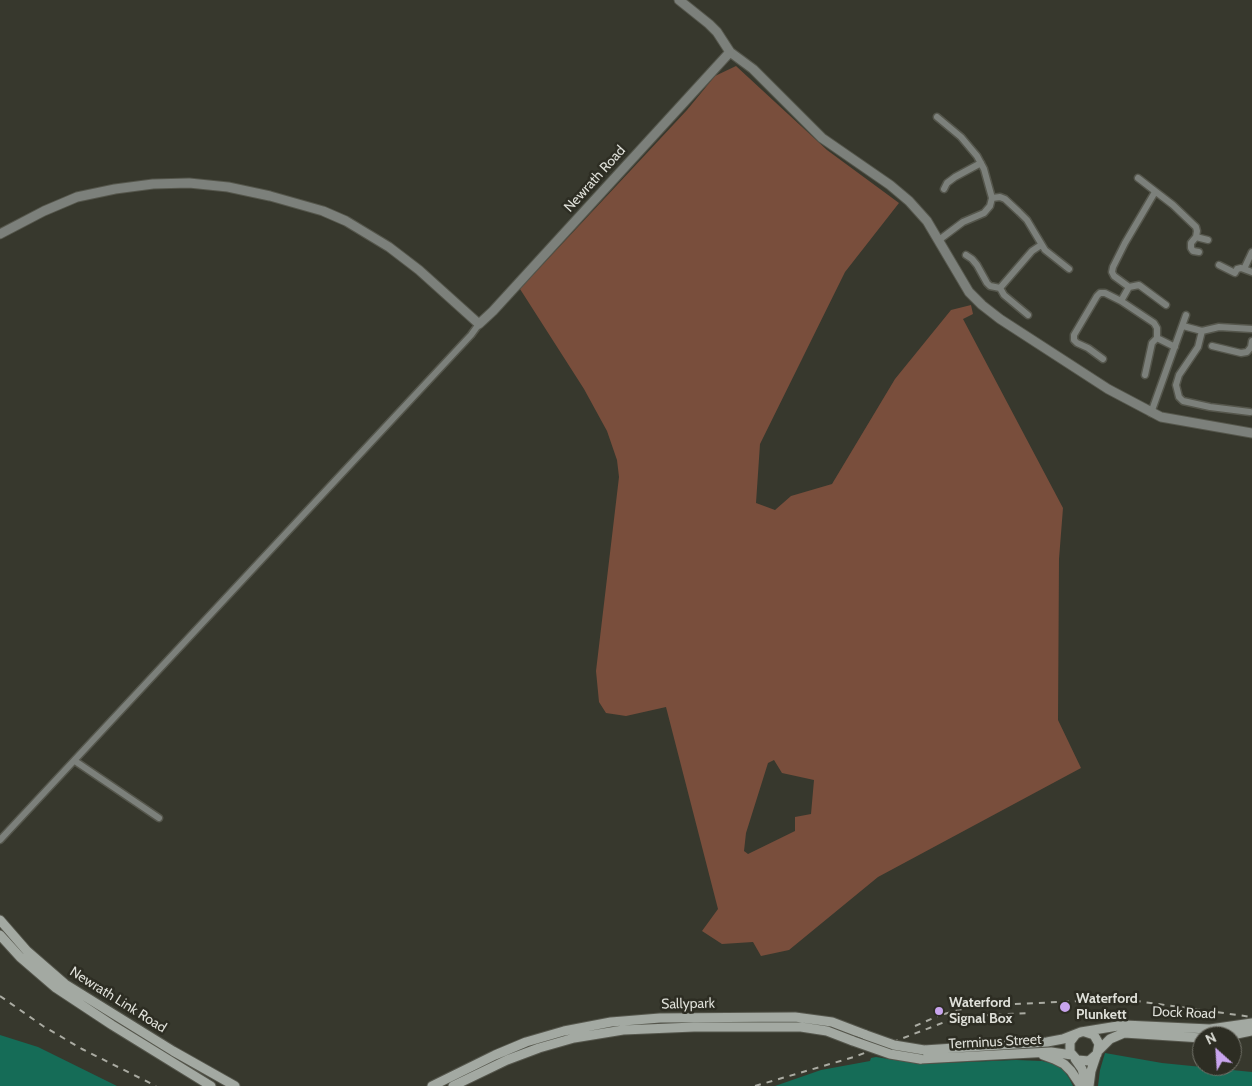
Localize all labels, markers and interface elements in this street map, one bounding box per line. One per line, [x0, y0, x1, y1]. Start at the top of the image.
street label: Newrath Road [561, 142, 629, 216]
street label: Newrath Link Road [67, 963, 169, 1037]
place label: Waterford Plunkett [1076, 991, 1138, 1024]
street label: Sallypark [661, 995, 715, 1013]
place label: Waterford Signal Box [949, 995, 1012, 1028]
marker: Waterford Plunkett [1058, 1000, 1072, 1014]
street label: Dock Road [1152, 1003, 1216, 1023]
marker: Waterford Signal Box [933, 1005, 945, 1017]
north arrow [1192, 1026, 1242, 1076]
text: N [1202, 1028, 1219, 1049]
street label: Terminus Street [948, 1031, 1042, 1053]

